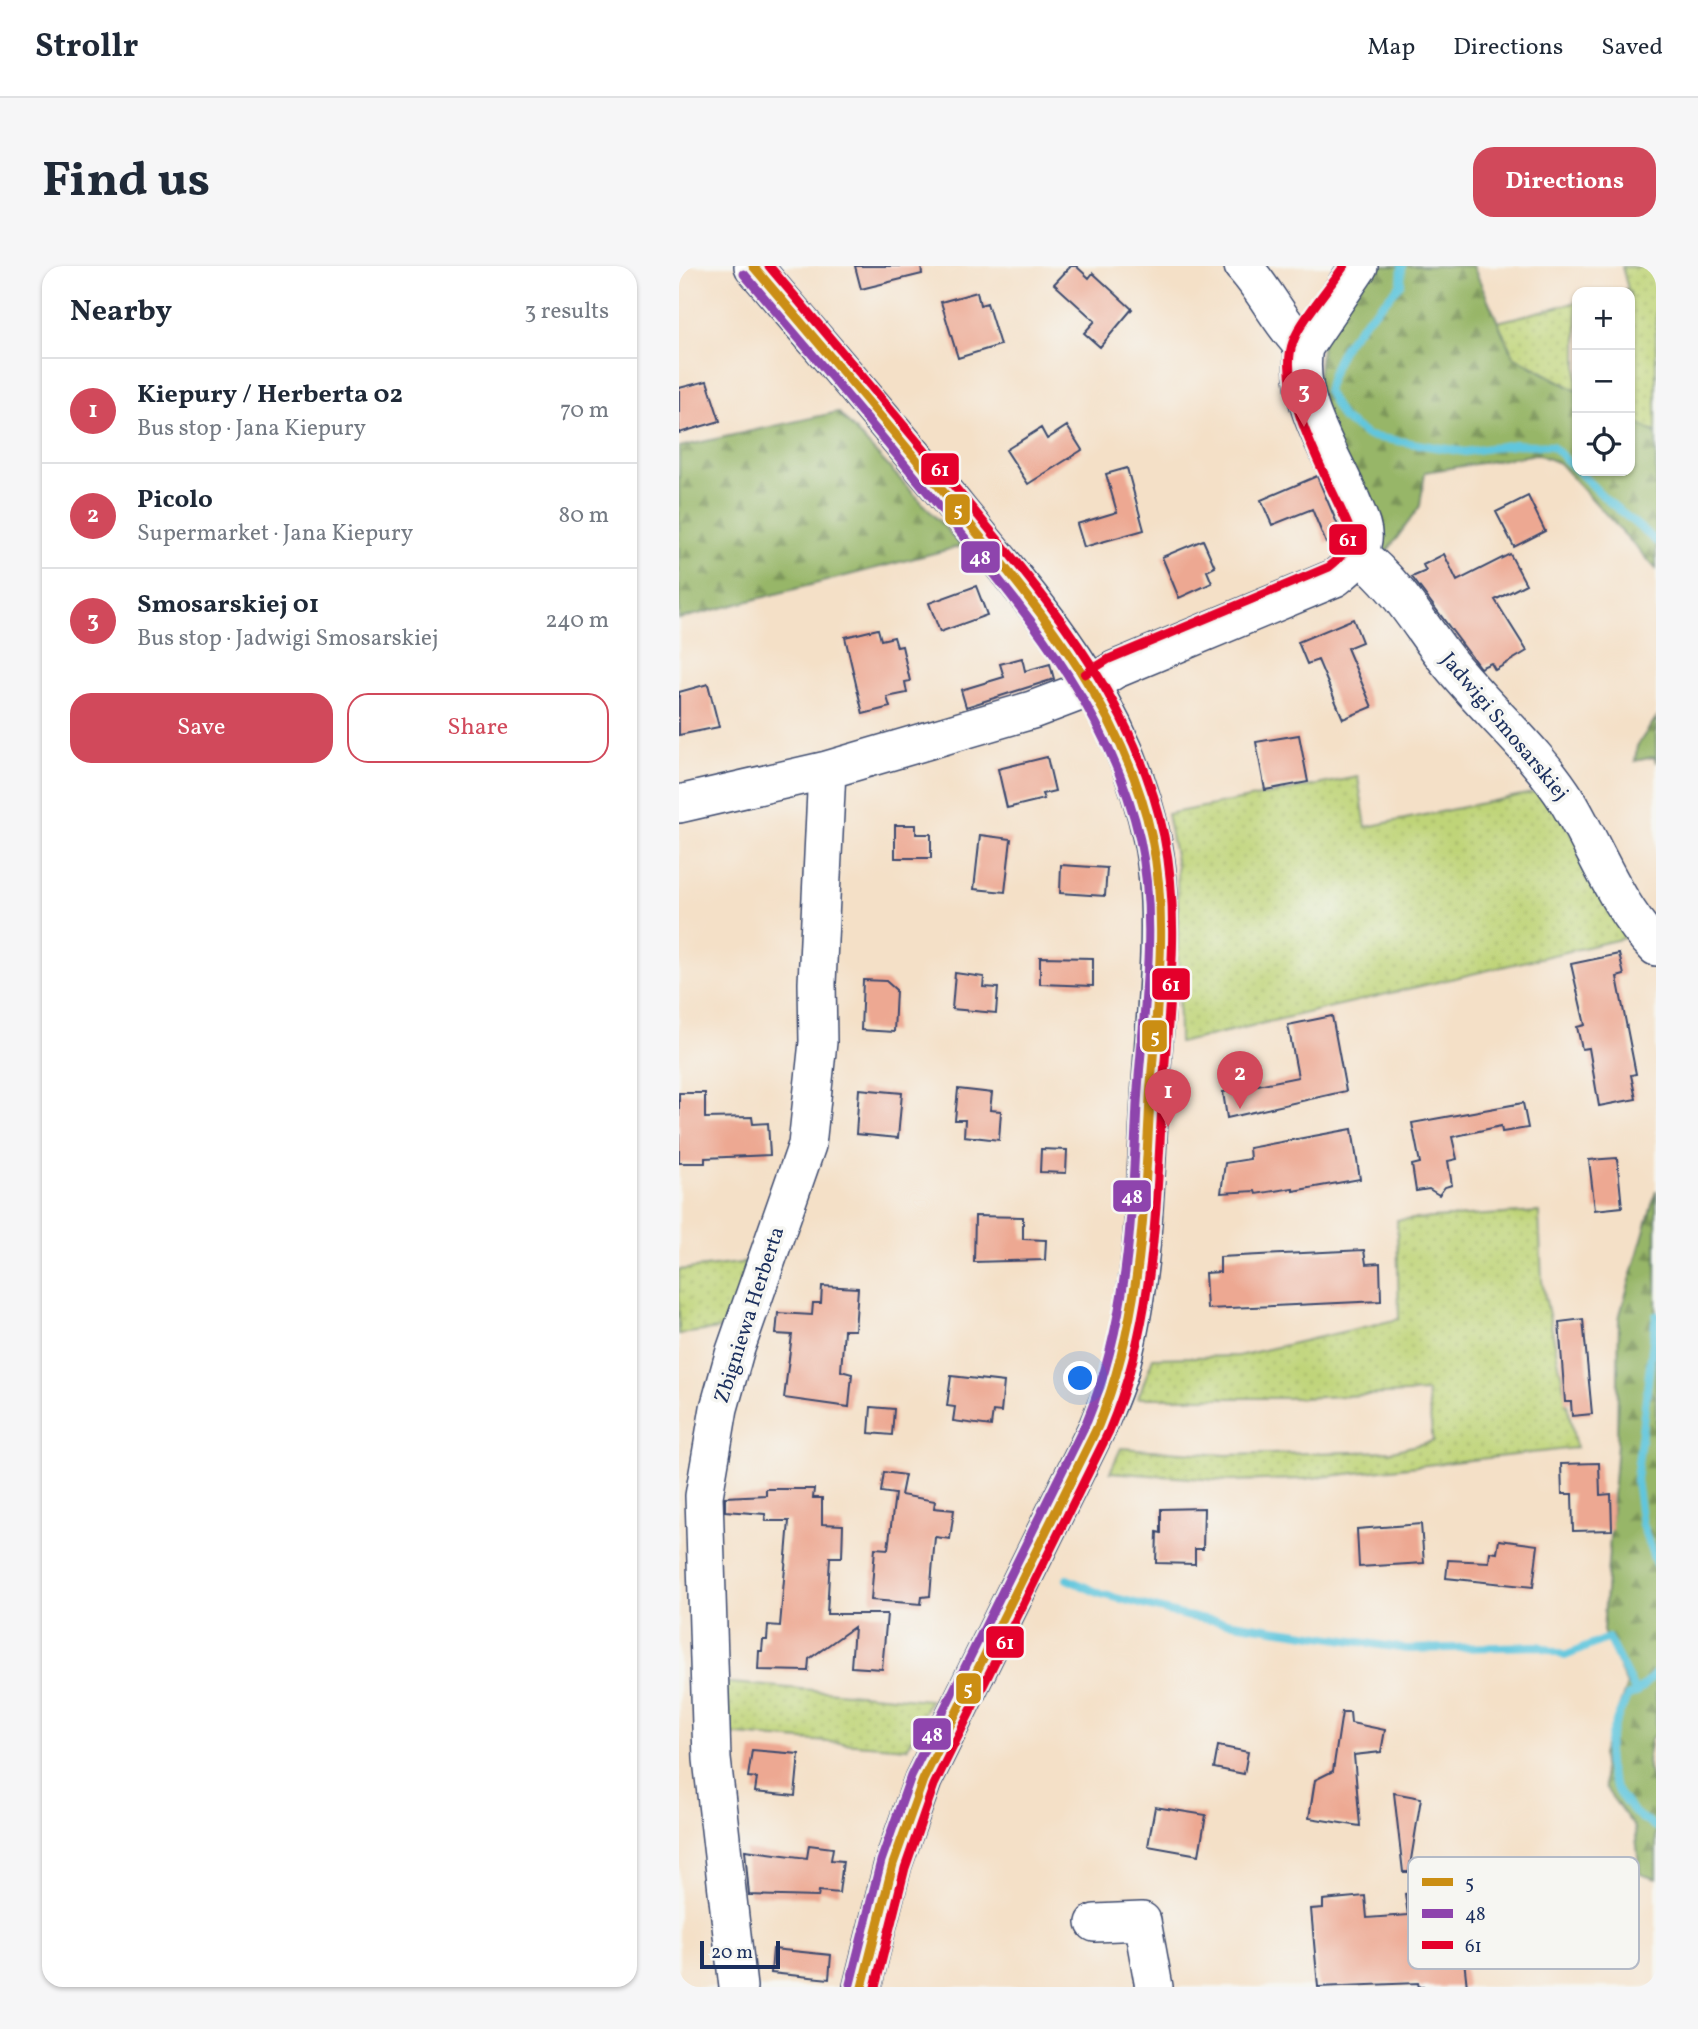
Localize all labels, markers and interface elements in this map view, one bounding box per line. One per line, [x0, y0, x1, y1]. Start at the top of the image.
text: Strollr [35, 25, 138, 71]
text: Map [1367, 31, 1415, 65]
text: Directions [1453, 31, 1563, 65]
text: Saved [1601, 31, 1663, 65]
button: Directions [1473, 147, 1656, 217]
text: Find us [42, 148, 210, 217]
map controls [1572, 287, 1635, 476]
button: + [1572, 287, 1635, 350]
text: Nearby [70, 291, 172, 333]
text: 3 results [524, 296, 609, 328]
button: − [1572, 350, 1635, 413]
pin: 3 [1281, 369, 1327, 427]
text: Kiepury / Herberta 02 [137, 377, 403, 413]
text: 1 [88, 395, 98, 427]
text: 70 m [560, 395, 609, 427]
text: Bus stop · Jana Kiepury [137, 413, 366, 445]
button: locate [1572, 413, 1635, 476]
line badge: 61 [920, 452, 960, 486]
text: 61 [931, 458, 949, 484]
text: Picolo [137, 482, 213, 518]
line badge: 5 [944, 493, 971, 526]
text: 5 [953, 498, 963, 524]
text: 2 [87, 500, 99, 532]
text: 80 m [559, 500, 609, 532]
text: Supermarket · Jana Kiepury [137, 518, 413, 550]
line badge: 61 [1328, 523, 1368, 556]
text: 61 [1339, 528, 1357, 554]
line badge: 48 [960, 540, 1001, 574]
text: 48 [969, 546, 991, 572]
text: Smosarskiej 01 [137, 587, 319, 623]
text: 3 [87, 605, 99, 637]
text: 240 m [545, 605, 609, 637]
text: Bus stop · Jadwigi Smosarskiej [137, 623, 438, 655]
street label: Jadwigi Smosarskiej [1433, 647, 1575, 807]
button: Save [70, 693, 333, 763]
button: Share [347, 693, 609, 763]
line badge: 61 [1151, 967, 1191, 1001]
text: 61 [1162, 973, 1180, 999]
line badge: 5 [1141, 1019, 1168, 1053]
text: 5 [1150, 1025, 1160, 1051]
pin: 2 [1217, 1051, 1263, 1109]
pin: 1 [1145, 1069, 1191, 1127]
line badge: 48 [1112, 1179, 1152, 1213]
text: 48 [1121, 1185, 1143, 1211]
street label: Zbigniewa Herberta [708, 1223, 792, 1407]
your location [1063, 1361, 1097, 1395]
line badge: 61 [985, 1625, 1025, 1659]
text: 61 [996, 1631, 1014, 1657]
line badge: 5 [955, 1672, 982, 1705]
text: 5 [963, 1677, 973, 1703]
line badge: 48 [912, 1717, 952, 1751]
text: 48 [921, 1723, 943, 1749]
legend [1408, 1857, 1639, 1969]
text: 5 [1465, 1871, 1474, 1897]
text: 48 [1465, 1902, 1486, 1928]
text: 61 [1465, 1934, 1482, 1960]
scale bar [700, 1938, 781, 1970]
text: 20 m [711, 1940, 753, 1966]

